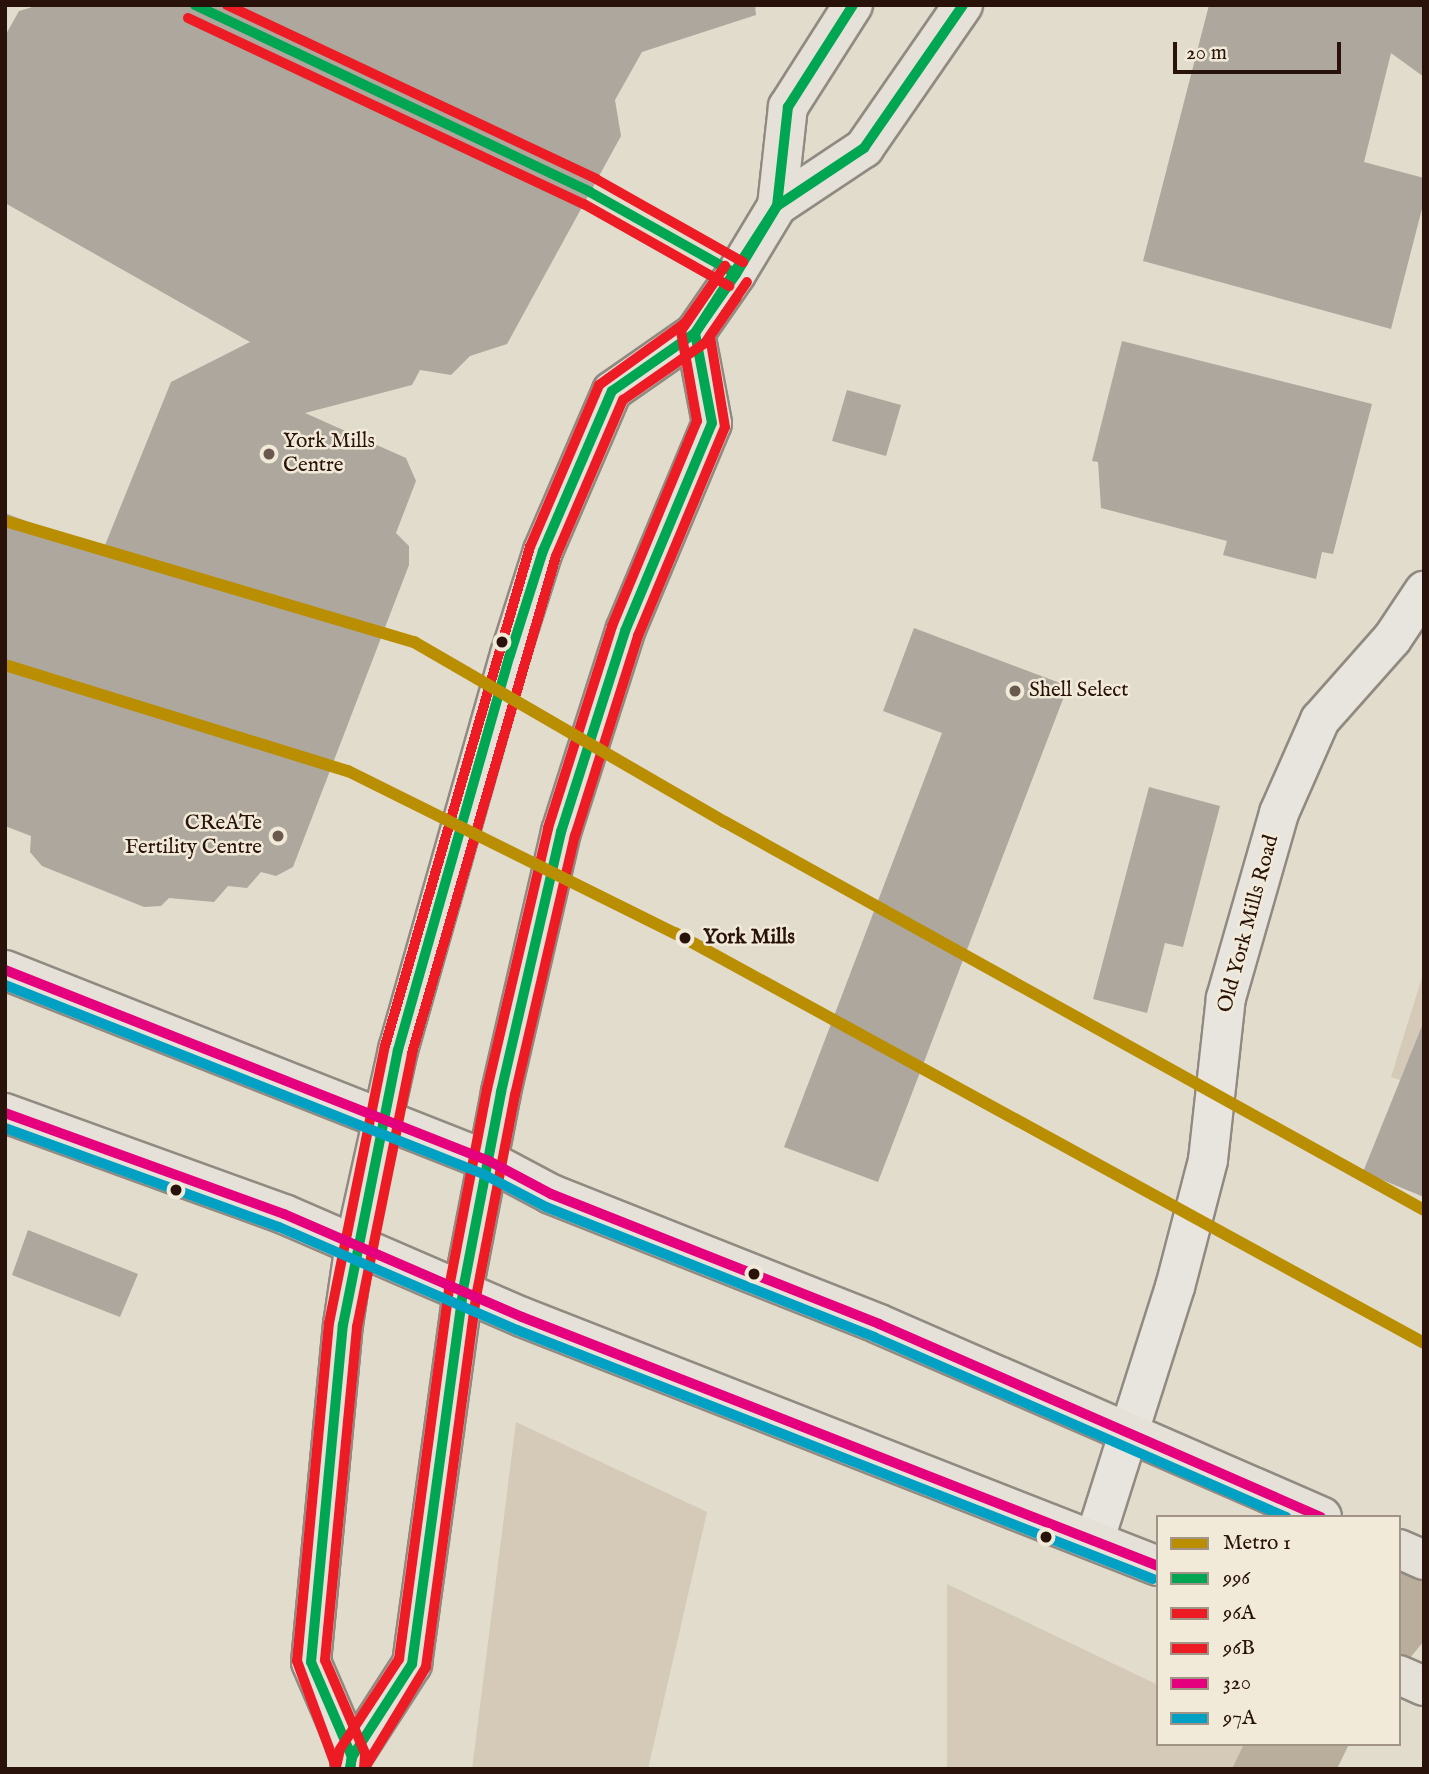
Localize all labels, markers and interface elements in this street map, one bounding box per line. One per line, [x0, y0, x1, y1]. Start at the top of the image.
scale bar [1177, 28, 1345, 72]
text: 20 m [1186, 40, 1227, 67]
place label: York Mills Centre [283, 429, 375, 479]
marker: York Mills Centre [261, 446, 277, 462]
unlabelled marker [495, 635, 509, 649]
place label: Shell Select [1029, 678, 1129, 704]
marker: Shell Select [1007, 683, 1023, 699]
place label: CReATe Fertility Centre [125, 811, 262, 861]
marker: CReATe Fertility Centre [268, 826, 288, 846]
street label: Old York Mills Road [1213, 832, 1285, 1016]
place label: York Mills [703, 925, 795, 951]
marker: York Mills [673, 926, 697, 950]
unlabelled marker [169, 1183, 183, 1197]
unlabelled marker [747, 1267, 761, 1281]
legend [1156, 1515, 1401, 1746]
unlabelled marker [1039, 1530, 1053, 1544]
text: Metro 1 [1223, 1530, 1291, 1557]
text: 996 [1223, 1565, 1250, 1592]
text: 96A [1223, 1600, 1255, 1627]
text: 96B [1223, 1635, 1255, 1662]
text: 320 [1223, 1670, 1251, 1697]
text: 97A [1223, 1705, 1256, 1732]

